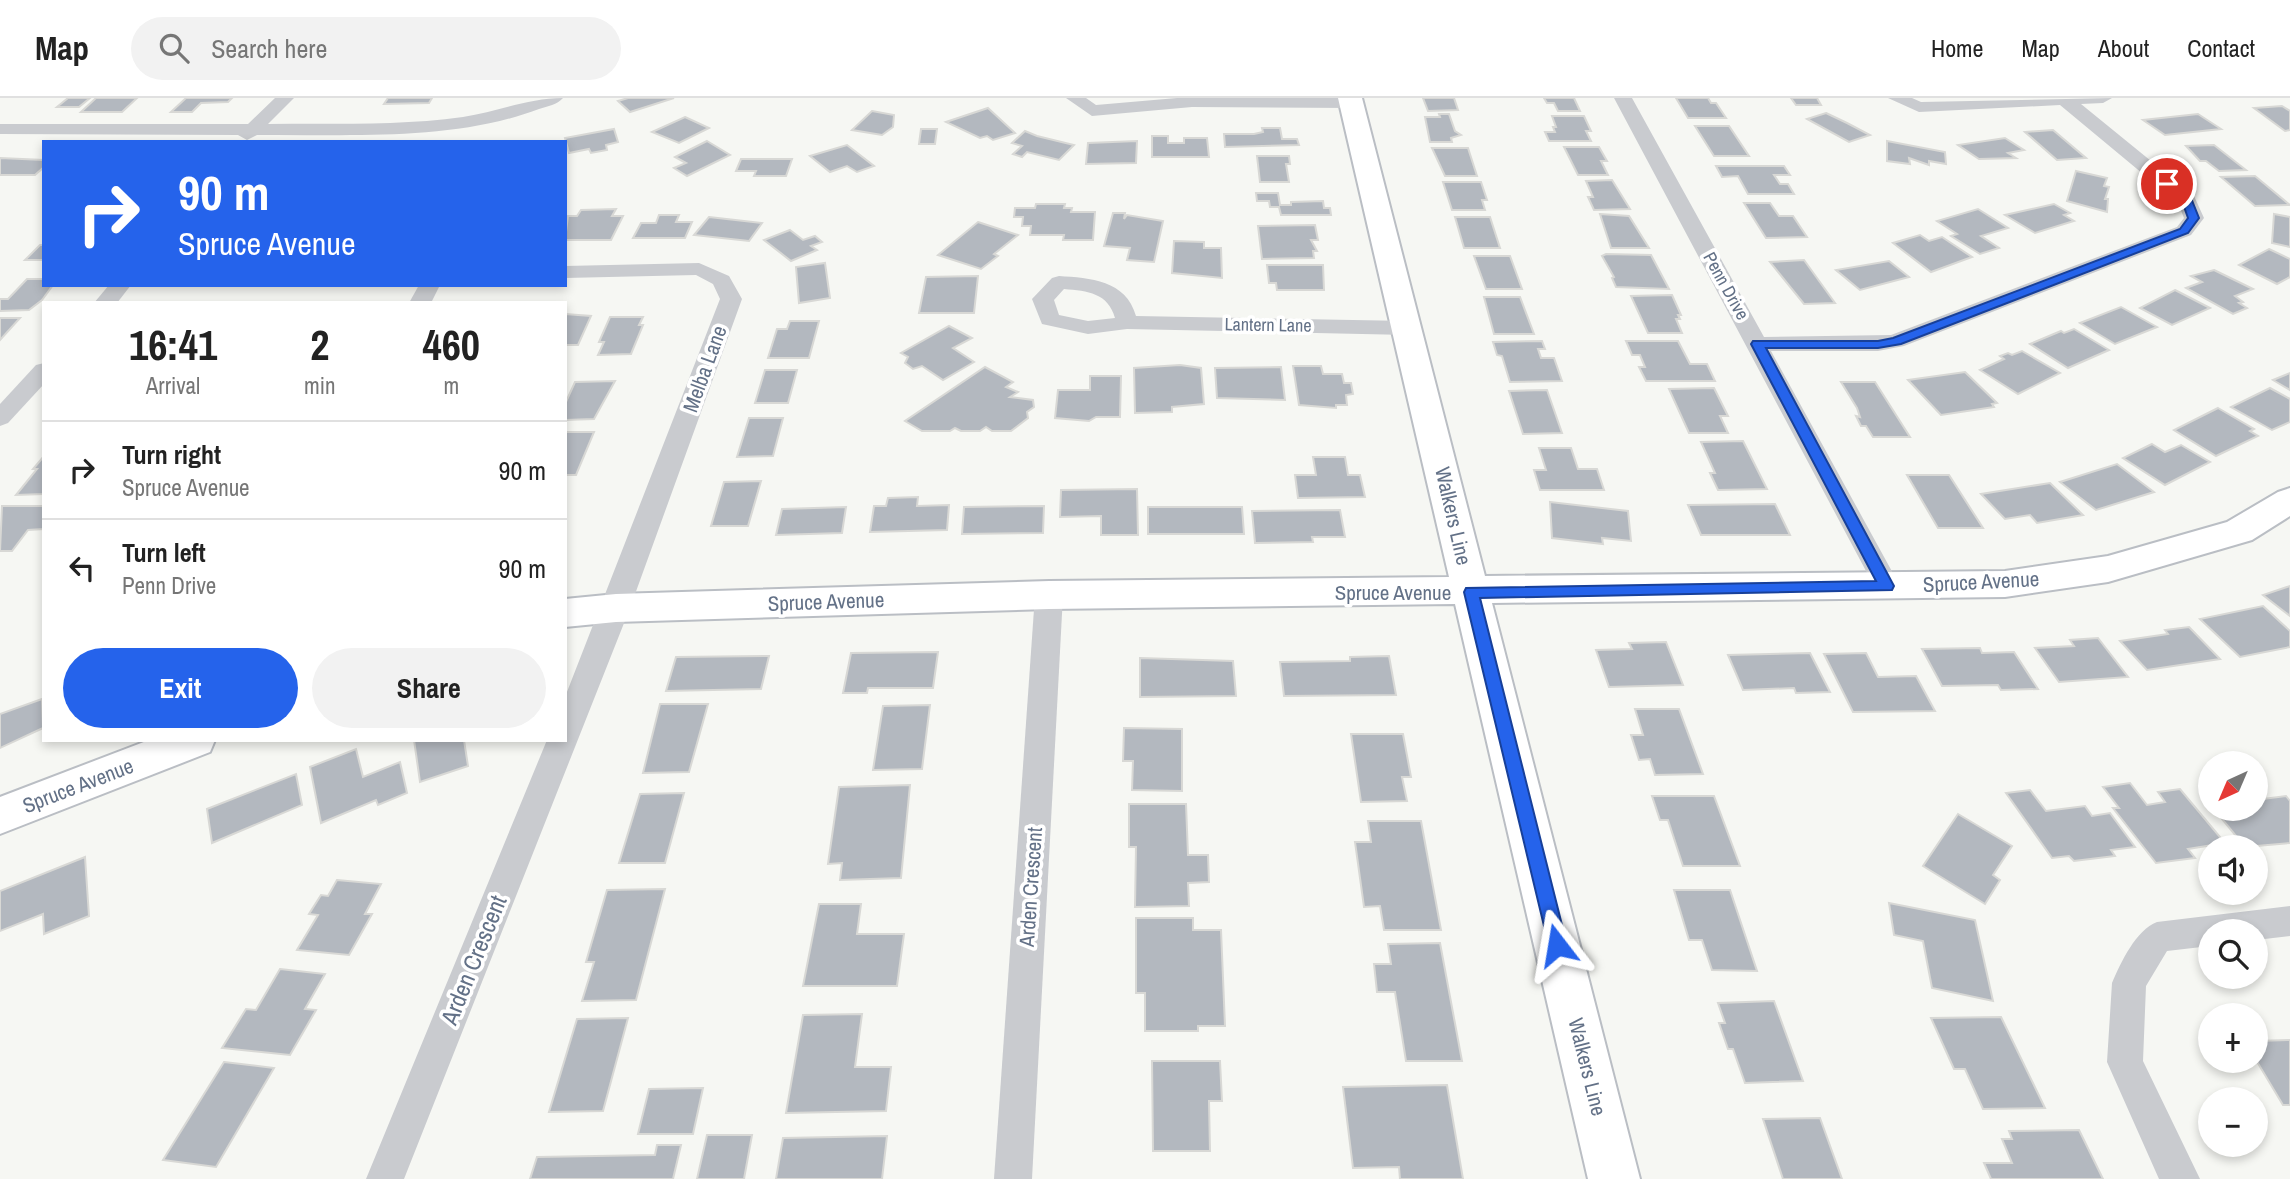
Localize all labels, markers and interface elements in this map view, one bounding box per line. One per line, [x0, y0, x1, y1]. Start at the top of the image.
search box [131, 17, 621, 80]
text: Map [35, 26, 89, 70]
icon: search [155, 29, 193, 67]
text: Search here [211, 31, 327, 66]
text: Home [1931, 32, 1983, 64]
text: Map [2021, 32, 2060, 64]
text: About [2098, 32, 2149, 64]
text: Contact [2187, 32, 2255, 64]
pin [2137, 154, 2197, 214]
text: 90 m [178, 159, 270, 225]
icon: arrive [2148, 165, 2186, 203]
icon: right [63, 168, 154, 259]
text: Spruce Avenue [178, 222, 356, 265]
street label: Penn Drive [1698, 247, 1755, 324]
street label: Lantern Lane [1224, 311, 1312, 338]
text: 16:41 [129, 317, 217, 373]
text: 2 [310, 317, 329, 373]
text: 460 [423, 317, 480, 373]
street label: Melba Lane [676, 322, 734, 416]
text: Arrival [146, 370, 200, 401]
text: min [304, 370, 336, 401]
text: m [443, 370, 459, 401]
text: Turn right [122, 437, 221, 472]
icon: right [63, 451, 101, 489]
text: 90 m [499, 453, 546, 488]
street label: Walkers Line [1428, 464, 1479, 568]
text: Spruce Avenue [122, 472, 250, 503]
text: Turn left [122, 535, 206, 570]
icon: left [63, 549, 101, 587]
text: 90 m [499, 551, 546, 586]
street label: Spruce Avenue [1922, 564, 2040, 599]
text: Penn Drive [122, 570, 216, 601]
street label: Spruce Avenue [1335, 578, 1451, 607]
street label: Spruce Avenue [767, 585, 885, 618]
button: Exit [63, 648, 298, 728]
button: Share [312, 648, 546, 728]
street label: Spruce Avenue [18, 751, 137, 820]
north arrow [2198, 751, 2268, 821]
map controls [2198, 751, 2268, 1157]
street label: Arden Crescent [1012, 826, 1049, 949]
button: sound [2198, 835, 2268, 905]
street label: Arden Crescent [432, 890, 514, 1030]
position arrow [1520, 908, 1594, 982]
button: search [2198, 919, 2268, 989]
button: + [2198, 1003, 2268, 1073]
street label: Walkers Line [1561, 1015, 1614, 1119]
button: − [2198, 1087, 2268, 1157]

